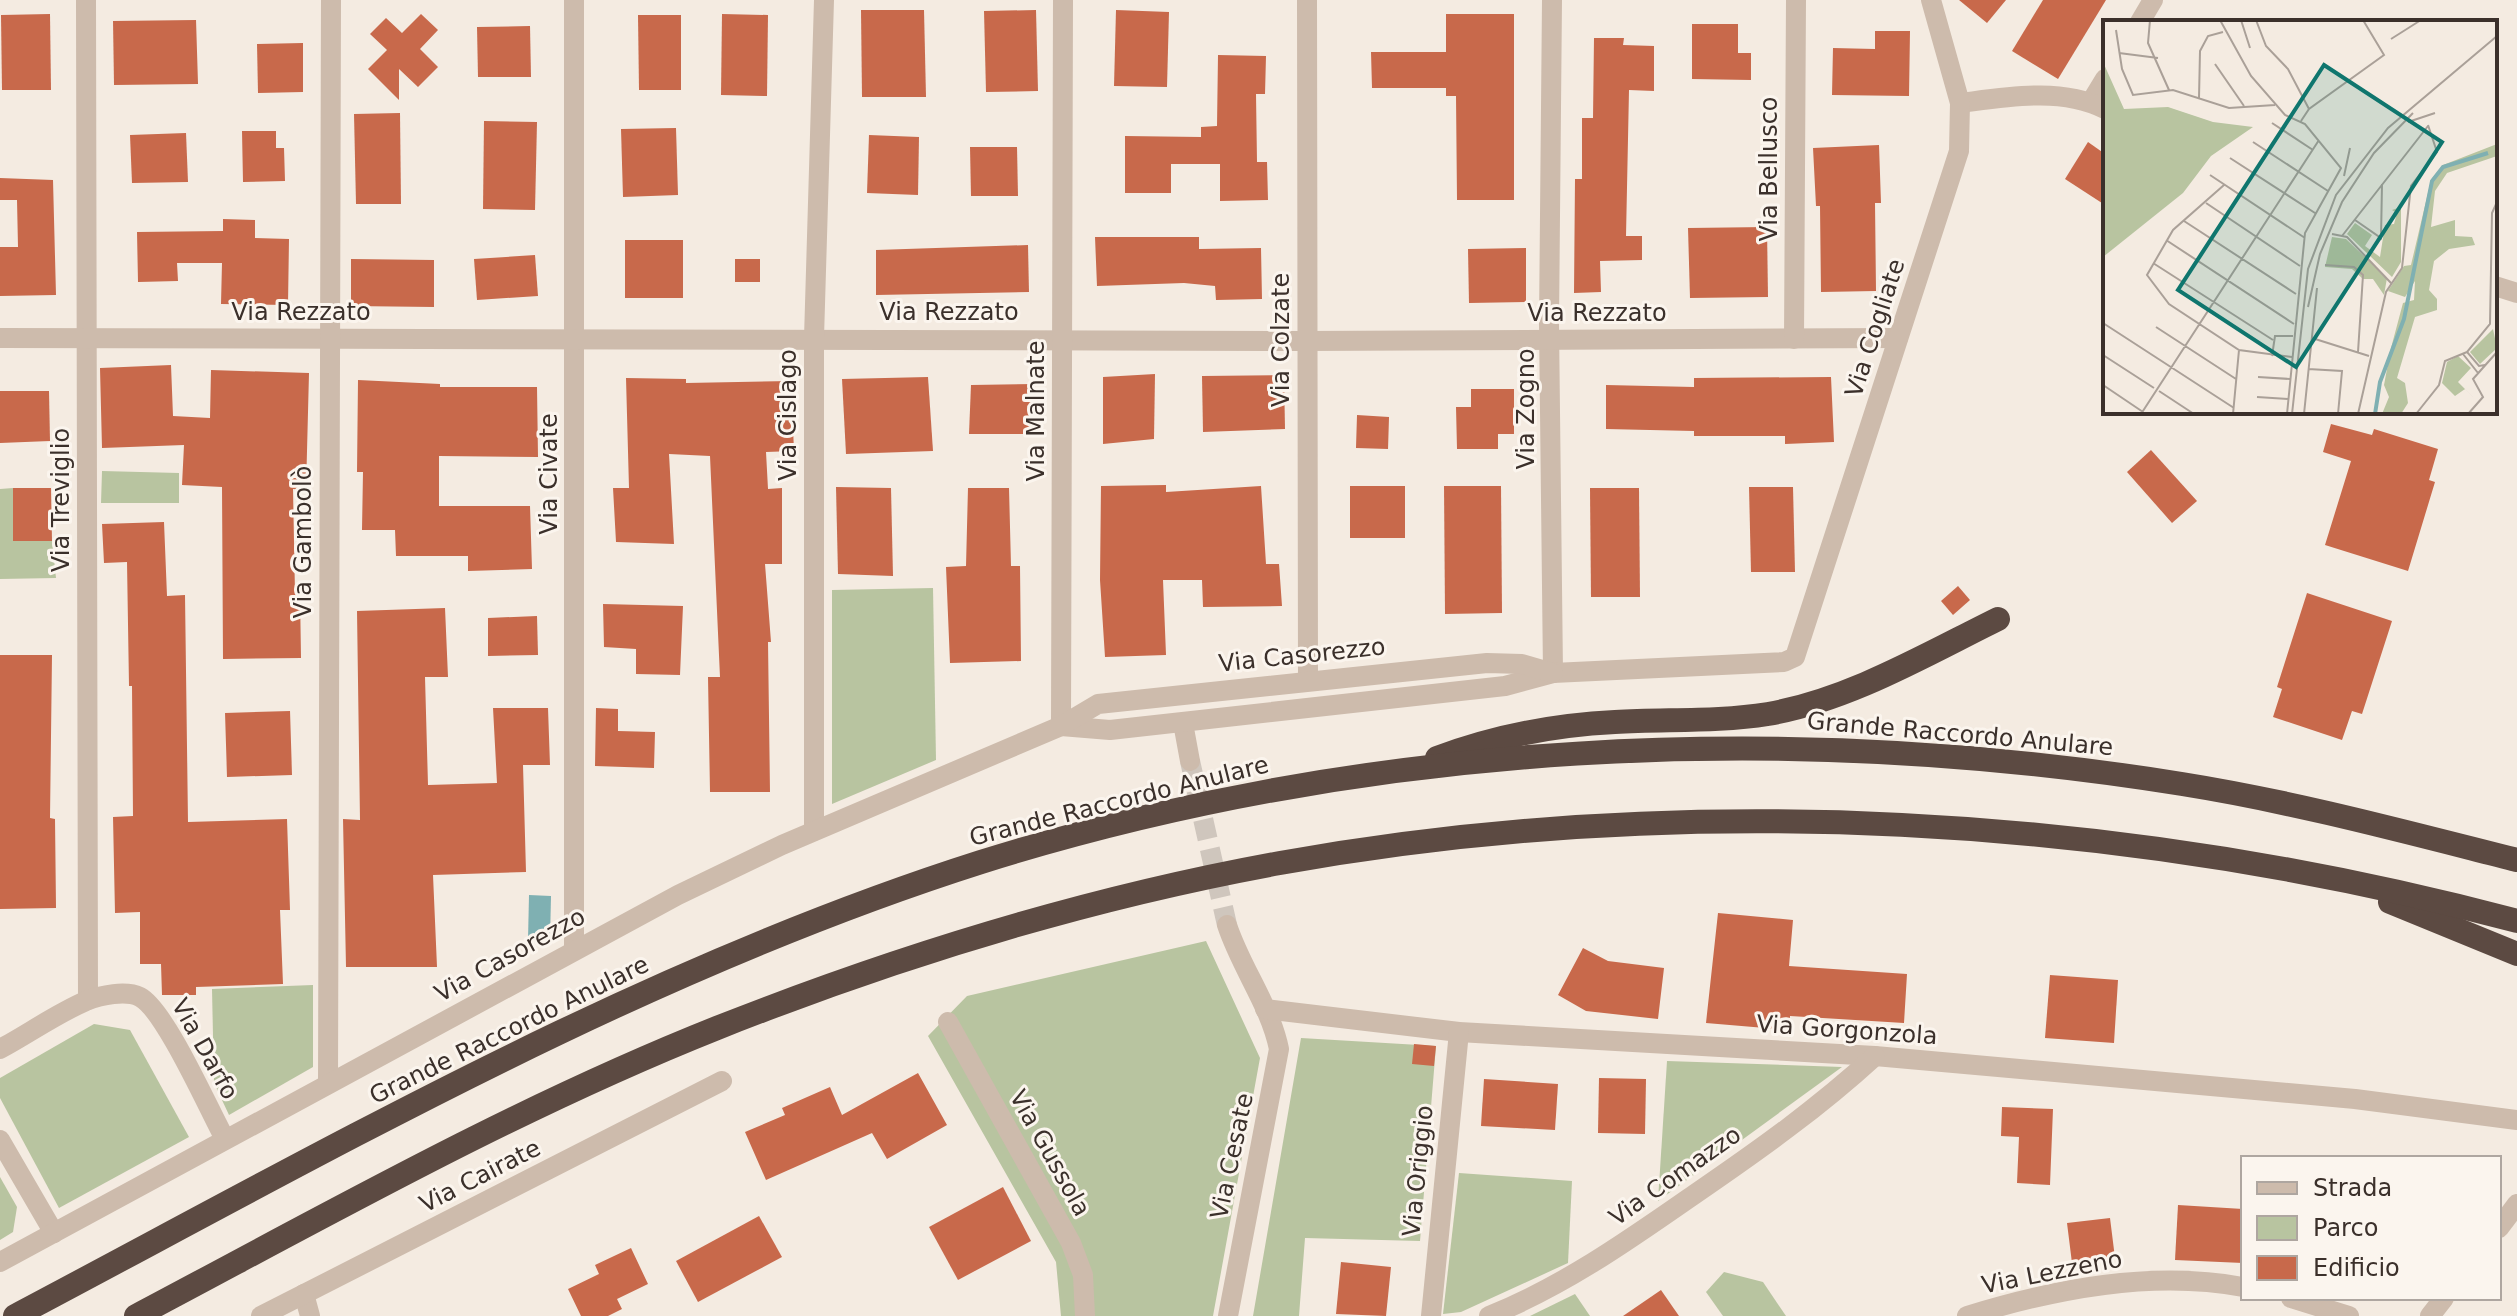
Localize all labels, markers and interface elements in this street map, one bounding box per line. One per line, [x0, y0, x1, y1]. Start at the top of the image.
inset map [2103, 20, 2497, 414]
street label: Via Bellusco [1755, 96, 1783, 242]
street label: Via Cogliate [1839, 255, 1911, 401]
street label: Via Colzate [1267, 273, 1295, 407]
street label: Via Rezzato [231, 298, 371, 326]
street label: Via Rezzato [879, 298, 1019, 326]
street label: Via Rezzato [1527, 299, 1667, 327]
street label: Via Malnate [1022, 340, 1050, 482]
street label: Via Zogno [1512, 348, 1540, 470]
street label: Via Cislago [774, 349, 802, 481]
street label: Via Civate [535, 413, 563, 535]
street label: Via Treviglio [47, 428, 75, 572]
street label: Via Gambolò [289, 466, 317, 618]
street label: Via Casorezzo [1217, 632, 1387, 678]
street label: Grande Raccordo Anulare [1806, 707, 2114, 761]
street label: Grande Raccordo Anulare [967, 750, 1271, 852]
street label: Via Casorezzo [430, 902, 590, 1008]
street label: Grande Raccordo Anulare [365, 950, 653, 1110]
street label: Via Darfo [166, 994, 244, 1104]
street label: Via Gorgonzola [1756, 1010, 1938, 1050]
street label: Via Gussola [1004, 1085, 1096, 1221]
street label: Via Cesate [1205, 1091, 1259, 1221]
street label: Via Origgio [1397, 1104, 1439, 1238]
street label: Via Comazzo [1604, 1120, 1746, 1232]
street label: Via Cairate [415, 1134, 545, 1218]
legend [2241, 1156, 2501, 1300]
text: Strada [2313, 1174, 2392, 1202]
text: Parco [2313, 1214, 2378, 1242]
street label: Via Lezzeno [1979, 1245, 2125, 1299]
text: Edificio [2313, 1254, 2400, 1282]

